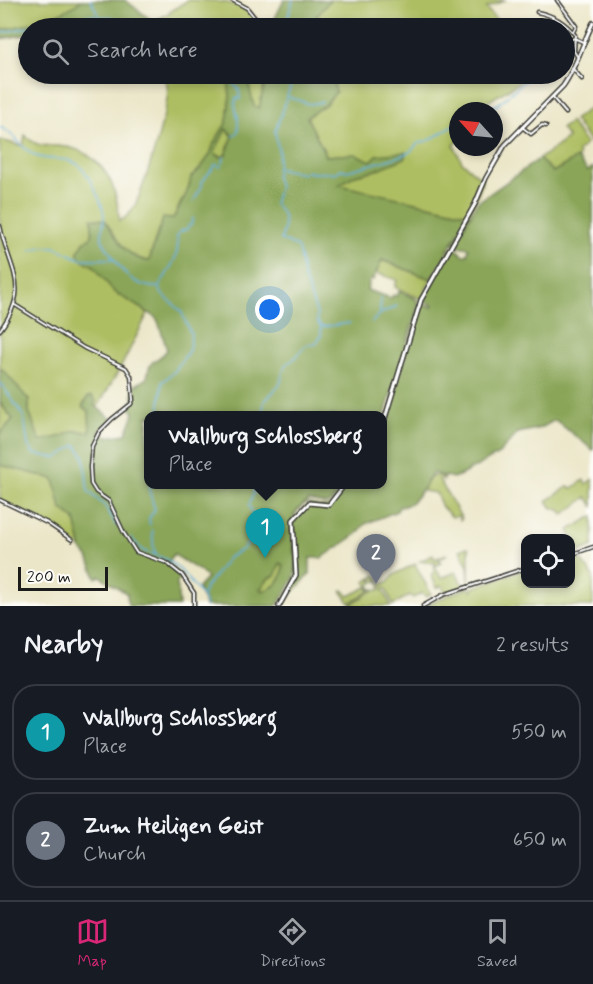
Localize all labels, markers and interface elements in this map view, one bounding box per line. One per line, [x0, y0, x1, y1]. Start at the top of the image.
search box [18, 18, 575, 84]
icon: search [39, 35, 72, 68]
text: Search here [87, 37, 198, 65]
north arrow [449, 102, 503, 156]
your location [255, 295, 284, 324]
popup [144, 411, 387, 489]
text: Wallburg Schlossberg [168, 423, 363, 451]
text: Place [168, 451, 212, 478]
pin: 1 [246, 508, 284, 558]
pin: 2 [356, 534, 395, 584]
map controls [521, 534, 575, 588]
button: locate [521, 534, 575, 588]
scale bar [18, 564, 108, 592]
text: 200 m [27, 567, 71, 588]
text: Nearby [24, 628, 103, 662]
text: 2 results [496, 632, 569, 659]
text: Wallburg Schlossberg [83, 705, 277, 733]
text: 1 [41, 719, 50, 746]
text: 550 m [511, 719, 567, 746]
text: Place [83, 733, 127, 760]
text: Zum Heiligen Geist [83, 813, 263, 841]
text: 2 [41, 827, 50, 854]
text: 650 m [513, 827, 567, 854]
text: Church [83, 841, 146, 868]
tab: Map [76, 915, 109, 972]
tab: Directions [260, 915, 326, 972]
tab: Saved [477, 915, 517, 972]

